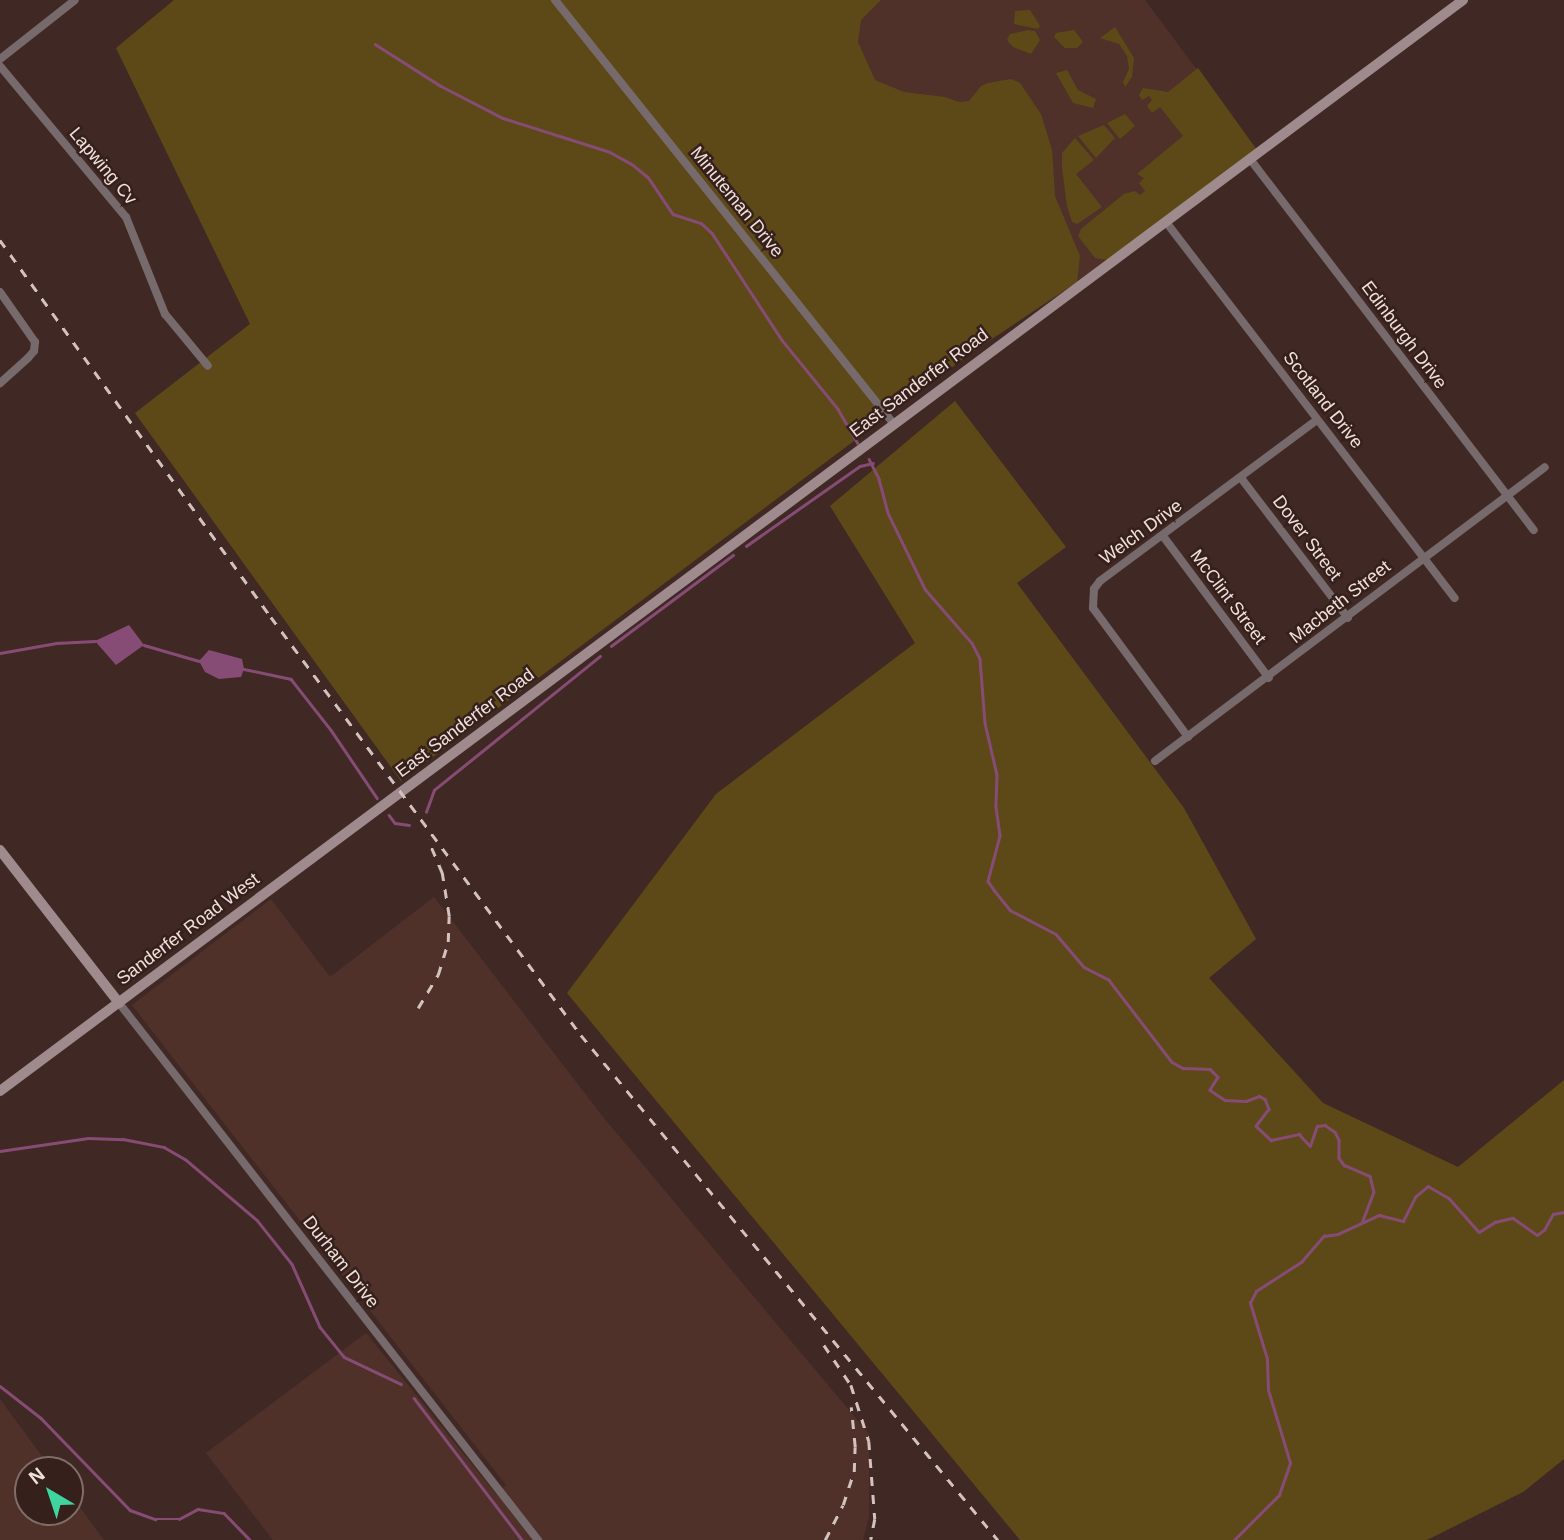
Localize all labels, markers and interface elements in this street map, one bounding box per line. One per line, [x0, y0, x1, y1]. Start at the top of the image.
street label: Lapwing Cv [64, 123, 142, 209]
street label: Minuteman Drive [686, 142, 788, 262]
street label: Edinburgh Drive [1357, 277, 1451, 393]
street label: East Sanderfer Road [845, 324, 993, 442]
street label: Scotland Drive [1278, 347, 1368, 453]
street label: Dover Street [1268, 491, 1346, 585]
street label: Welch Drive [1096, 495, 1186, 569]
street label: McClint Street [1185, 545, 1271, 649]
street label: Macbeth Street [1285, 556, 1395, 648]
street label: East Sanderfer Road [391, 664, 539, 782]
street label: Sanderfer Road West [113, 868, 263, 990]
street label: Durham Drive [298, 1212, 384, 1312]
north arrow [14, 1456, 84, 1526]
text: N [25, 1463, 49, 1488]

